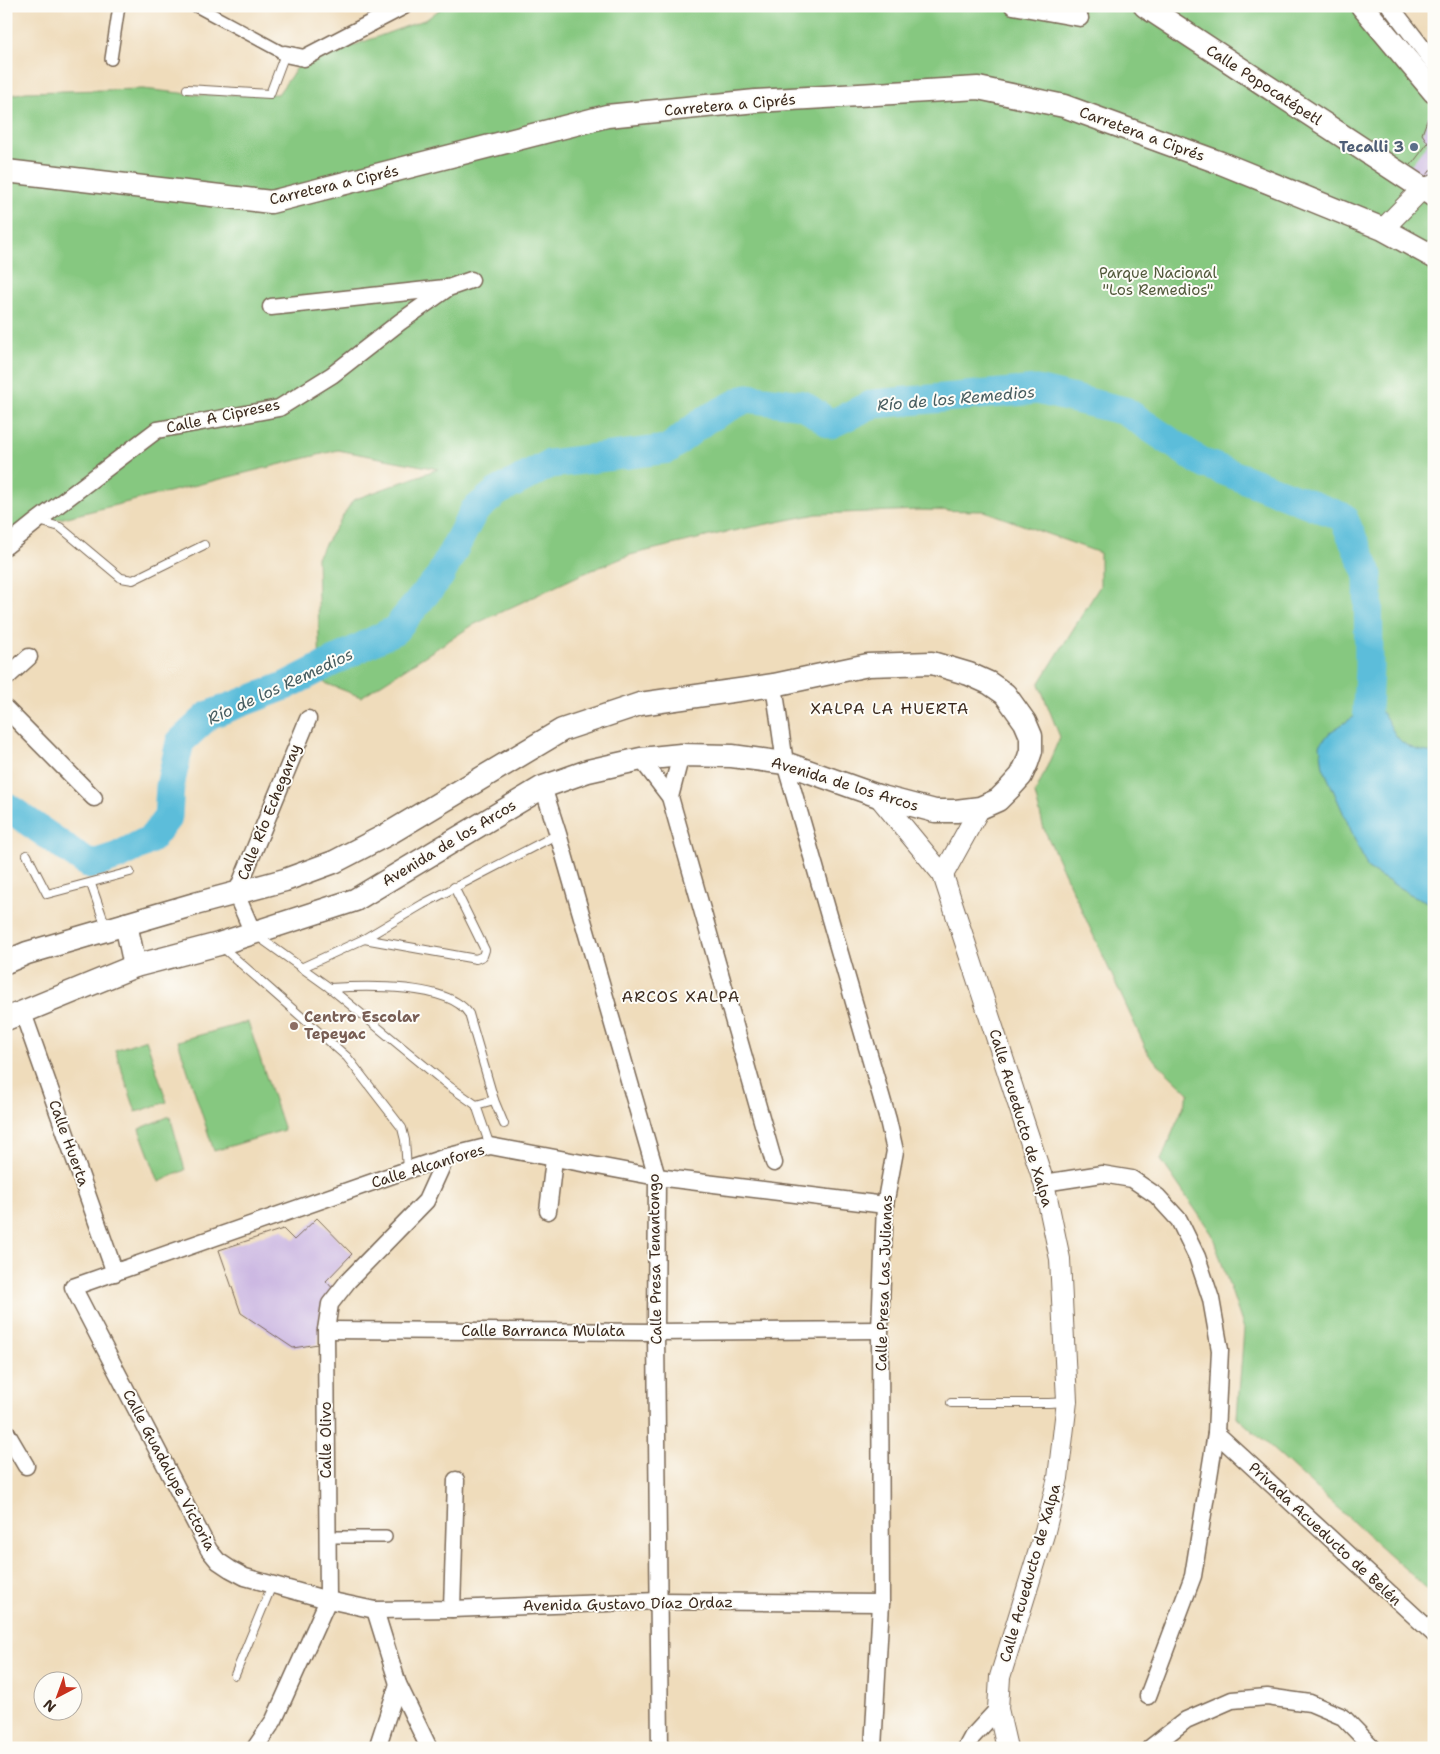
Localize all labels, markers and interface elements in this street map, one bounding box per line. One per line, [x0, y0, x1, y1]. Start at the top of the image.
street label: Calle Popocatépetl [1202, 40, 1326, 130]
street label: Carretera a Ciprés [663, 89, 797, 121]
street label: Carretera a Ciprés [1076, 102, 1208, 166]
place label: Tecalli 3 [1339, 137, 1404, 157]
marker: Tecalli 3 [1408, 141, 1420, 153]
street label: Carretera a Ciprés [267, 160, 401, 210]
park label: Parque Nacional "Los Remedios" [1099, 263, 1217, 300]
water label: Río de los Remedios [876, 381, 1036, 416]
street label: Calle A Cipreses [164, 394, 282, 438]
water label: Río de los Remedios [204, 643, 356, 729]
district label: XALPA LA HUERTA [811, 698, 969, 719]
street label: Calle Río Echegaray [233, 741, 305, 883]
street label: Avenida de los Arcos [769, 752, 921, 816]
street label: Avenida de los Arcos [378, 795, 520, 891]
district label: ARCOS XALPA [622, 986, 740, 1007]
place label: Centro Escolar Tepeyac [304, 1007, 420, 1044]
marker: Centro Escolar Tepeyac [288, 1020, 300, 1032]
street label: Calle Acueducto de Xalpa [984, 1027, 1058, 1210]
street label: Calle Huerta [44, 1097, 94, 1190]
street label: Calle Alcanfores [369, 1139, 487, 1193]
street label: Calle Presa Tenantongo [644, 1173, 666, 1345]
street label: Calle Presa Las Julianas [871, 1194, 897, 1372]
street label: Calle Barranca Mulata [461, 1321, 625, 1341]
street label: Calle Guadalupe Victoria [118, 1386, 220, 1555]
street label: Calle Olivo [316, 1401, 336, 1479]
street label: Privada Acueducto de Belén [1244, 1458, 1406, 1610]
street label: Calle Acueducto de Xalpa [995, 1481, 1065, 1665]
street label: Avenida Gustavo Díaz Ordaz [523, 1592, 733, 1616]
north arrow [32, 1672, 82, 1722]
text: N [39, 1695, 60, 1716]

